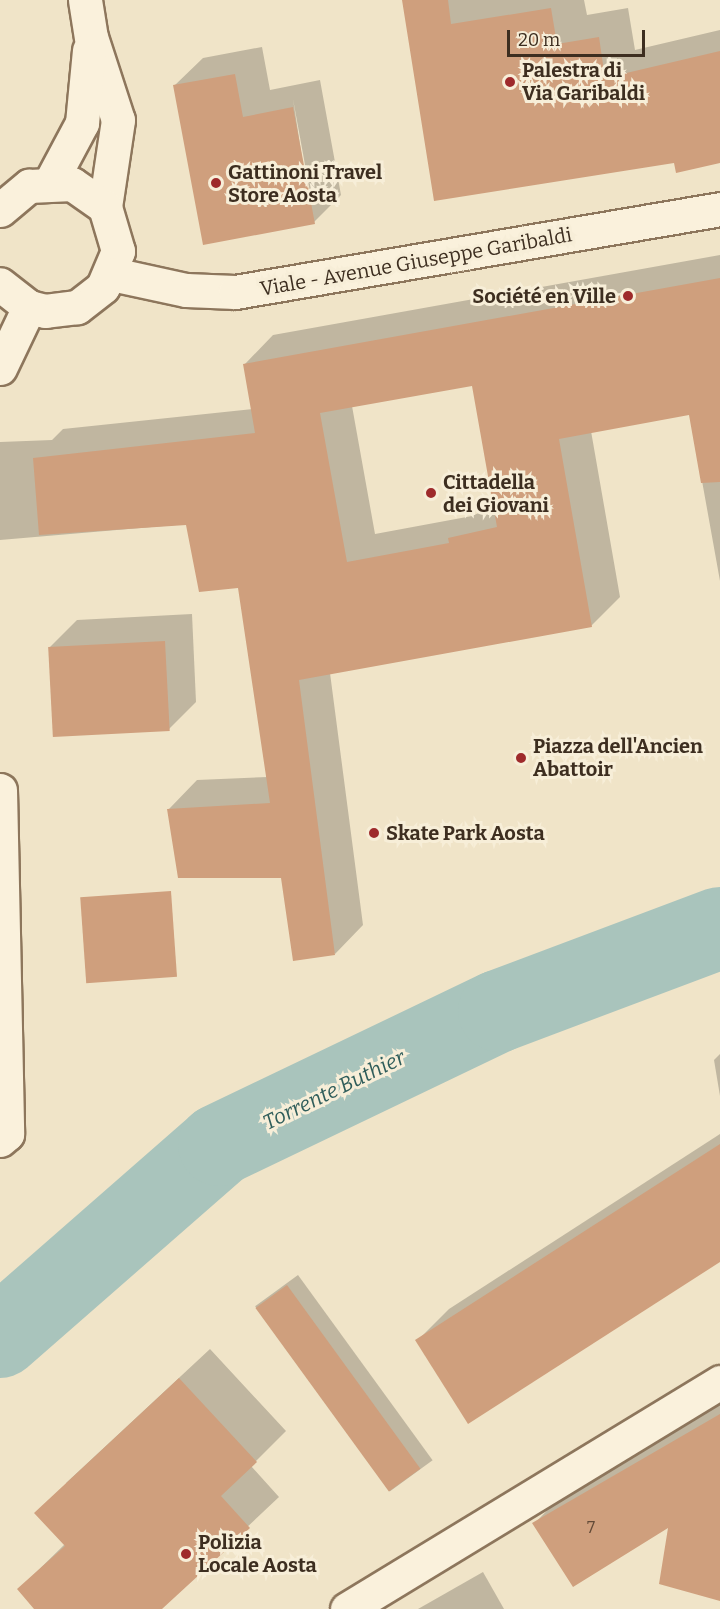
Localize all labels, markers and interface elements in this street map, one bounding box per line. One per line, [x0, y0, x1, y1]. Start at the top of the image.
scale bar [510, 18, 648, 56]
text: 20 m [518, 29, 560, 51]
place label: Palestra di Via Garibaldi [522, 58, 645, 105]
marker: Palestra di Via Garibaldi [503, 75, 517, 89]
place label: Gattinoni Travel Store Aosta [228, 160, 382, 207]
marker: Gattinoni Travel Store Aosta [209, 176, 223, 190]
street label: Viale - Avenue Giuseppe Garibaldi [258, 223, 574, 301]
place label: Société en Ville [472, 284, 616, 308]
marker: Société en Ville [621, 289, 635, 303]
place label: Cittadella dei Giovani [443, 470, 549, 517]
marker: Cittadella dei Giovani [424, 486, 438, 500]
place label: Piazza dell'Ancien Abattoir [533, 734, 703, 781]
marker: Piazza dell'Ancien Abattoir [514, 751, 528, 765]
place label: Skate Park Aosta [386, 821, 545, 845]
marker: Skate Park Aosta [367, 826, 381, 840]
water label: Torrente Buthier [259, 1045, 409, 1135]
house number: 7 [587, 1518, 595, 1538]
place label: Polizia Locale Aosta [198, 1530, 317, 1577]
marker: Polizia Locale Aosta [179, 1547, 193, 1561]

